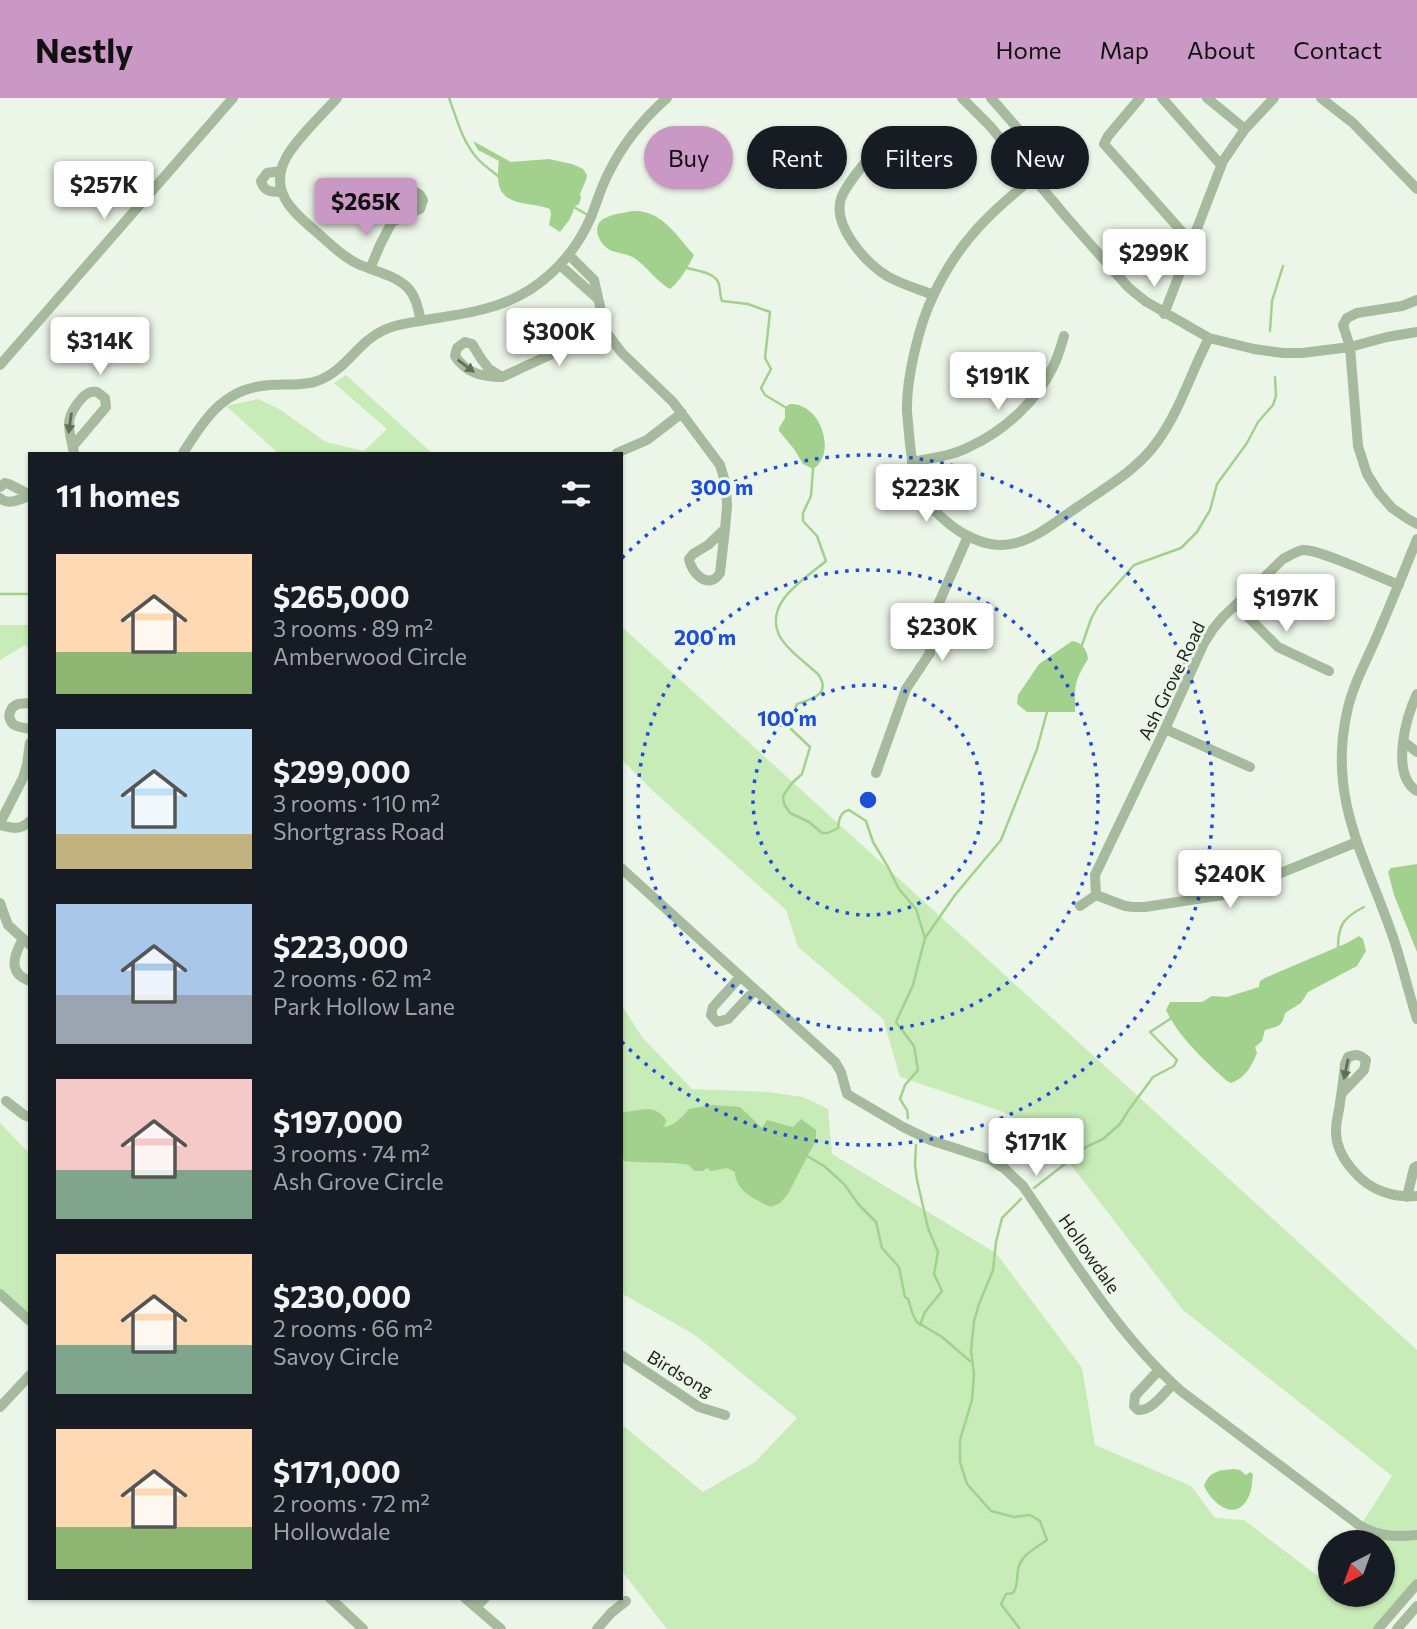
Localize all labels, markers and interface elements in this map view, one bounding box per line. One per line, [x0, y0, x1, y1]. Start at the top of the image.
text: Nestly [35, 29, 133, 70]
text: Home [996, 35, 1062, 64]
text: Map [1100, 35, 1149, 64]
text: About [1187, 35, 1255, 64]
text: Contact [1293, 35, 1382, 64]
chip: Buy [644, 126, 733, 189]
chip: Rent [747, 126, 847, 189]
chip: Filters [861, 126, 977, 189]
chip: New [991, 126, 1089, 189]
pin: $257K [55, 162, 153, 221]
text: $257K [70, 170, 138, 198]
pin: $265K [317, 178, 415, 238]
text: $265K [331, 187, 401, 215]
pin: $299K [1105, 230, 1203, 289]
text: $299K [1119, 238, 1189, 266]
pin: $300K [510, 308, 608, 368]
pin: $314K [51, 317, 149, 377]
text: $300K [522, 317, 596, 345]
text: $314K [66, 326, 134, 354]
pin: $191K [949, 352, 1047, 412]
one-way arrow [457, 359, 475, 374]
text: $191K [966, 361, 1030, 389]
one-way arrow [65, 412, 76, 434]
pin: $223K [877, 464, 975, 524]
text: $223K [892, 473, 960, 501]
text: 300 m [691, 474, 753, 499]
icon: filters [557, 475, 595, 513]
text: 11 homes [56, 476, 180, 513]
pin: $197K [1237, 574, 1335, 634]
text: $265,000 [273, 577, 410, 614]
icon: home [112, 582, 196, 666]
text: $197K [1253, 583, 1319, 611]
pin: $230K [893, 603, 991, 663]
text: $230K [906, 612, 978, 640]
text: 3 rooms · 89 m² [273, 614, 433, 642]
street label: Ash Grove Road [1133, 618, 1209, 743]
text: 200 m [674, 624, 736, 649]
text: Amberwood Circle [273, 642, 467, 670]
text: 100 m [757, 705, 817, 730]
text: $299,000 [273, 752, 411, 789]
icon: home [112, 757, 196, 841]
centre of rings [856, 788, 880, 812]
text: 3 rooms · 110 m² [273, 789, 440, 817]
text: Shortgrass Road [273, 817, 445, 845]
pin: $240K [1181, 850, 1279, 910]
text: $240K [1194, 859, 1266, 887]
text: $223,000 [273, 927, 408, 964]
icon: home [112, 932, 196, 1016]
text: 2 rooms · 62 m² [273, 964, 432, 992]
text: Park Hollow Lane [273, 992, 455, 1020]
one-way arrow [1340, 1058, 1351, 1080]
text: $197,000 [273, 1102, 403, 1139]
icon: home [112, 1107, 196, 1191]
pin: $171K [987, 1118, 1085, 1178]
text: $171K [1005, 1127, 1067, 1155]
text: 3 rooms · 74 m² [273, 1139, 430, 1167]
text: Ash Grove Circle [273, 1167, 444, 1195]
street label: Hollowdale [1054, 1209, 1125, 1297]
text: $230,000 [273, 1277, 411, 1314]
icon: home [112, 1282, 196, 1366]
text: 2 rooms · 66 m² [273, 1314, 433, 1342]
text: Savoy Circle [273, 1342, 399, 1370]
street label: Birdsong [644, 1345, 717, 1401]
text: $171,000 [273, 1452, 401, 1489]
icon: home [112, 1457, 196, 1541]
text: 2 rooms · 72 m² [273, 1489, 430, 1517]
text: Hollowdale [273, 1517, 390, 1545]
north arrow [1318, 1530, 1395, 1606]
map controls [1318, 1530, 1395, 1607]

